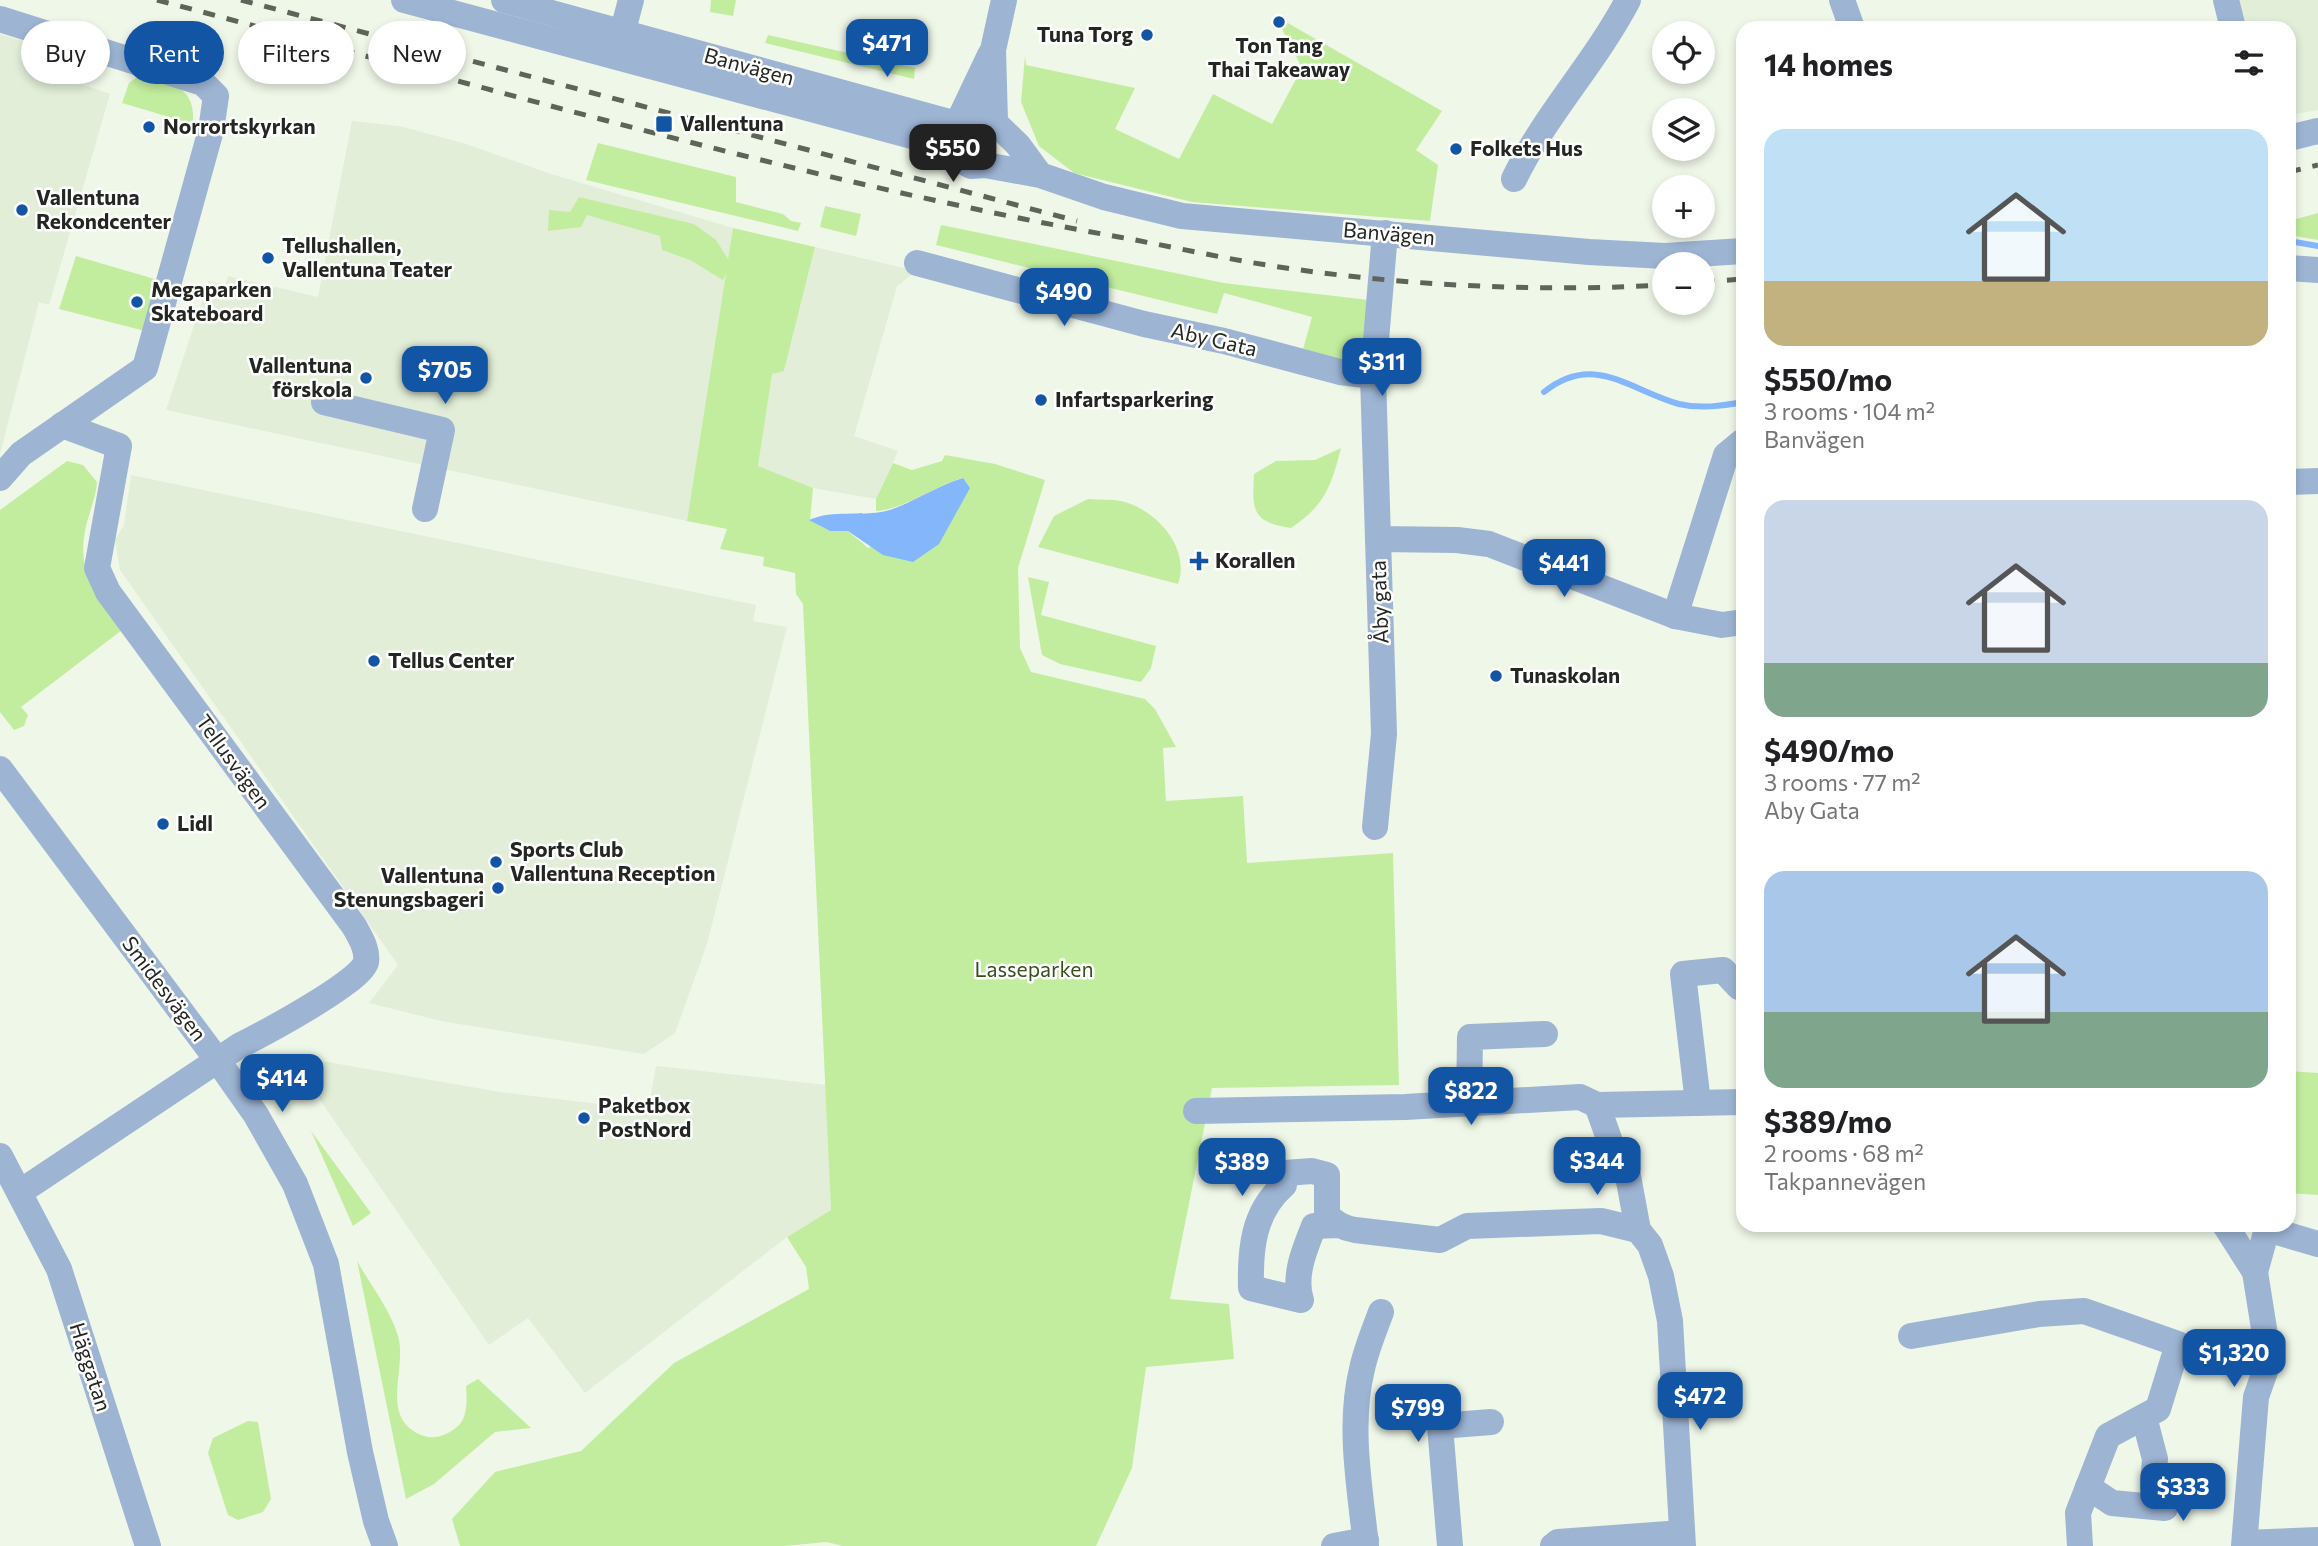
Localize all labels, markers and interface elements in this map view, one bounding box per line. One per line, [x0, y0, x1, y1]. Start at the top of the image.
marker: Ton Tang Thai Takeaway [1271, 14, 1287, 30]
pin: $471 [846, 20, 928, 79]
chip: Buy [21, 21, 110, 84]
chip: Rent [124, 21, 224, 84]
chip: Filters [238, 21, 354, 84]
chip: New [368, 21, 466, 84]
place label: Tuna Torg [1037, 21, 1133, 46]
map controls [1652, 21, 1715, 315]
button: locate [1652, 21, 1715, 84]
marker: Tuna Torg [1139, 27, 1155, 43]
text: $471 [862, 28, 912, 56]
place label: Ton Tang Thai Takeaway [1208, 32, 1351, 81]
street label: Banvägen [702, 42, 797, 90]
icon: filters [2230, 44, 2268, 82]
text: 14 homes [1764, 45, 1893, 82]
button: layers [1652, 98, 1715, 161]
place label: Vallentuna [680, 110, 784, 135]
place label: Norrortskyrkan [163, 113, 316, 138]
marker: Vallentuna [654, 114, 674, 134]
marker: Norrortskyrkan [141, 119, 157, 135]
pin: $550 [912, 124, 994, 184]
text: $550 [925, 133, 981, 161]
place label: Folkets Hus [1470, 135, 1583, 160]
marker: Folkets Hus [1448, 141, 1464, 157]
icon: home [1953, 174, 2079, 300]
button: + [1652, 175, 1715, 238]
place label: Vallentuna Rekondcenter [36, 184, 172, 233]
marker: Vallentuna Rekondcenter [14, 202, 30, 218]
street label: Banvägen [1342, 216, 1436, 249]
place label: Tellushallen, Vallentuna Teater [282, 232, 453, 281]
marker: Tellushallen, Vallentuna Teater [260, 250, 276, 266]
button: − [1652, 252, 1715, 315]
pin: $490 [1023, 268, 1105, 328]
place label: Megaparken Skateboard [151, 276, 272, 325]
text: $490 [1036, 277, 1092, 305]
marker: Megaparken Skateboard [129, 294, 145, 310]
street label: Aby Gata [1169, 317, 1260, 361]
pin: $311 [1341, 338, 1423, 398]
pin: $705 [404, 346, 486, 406]
text: $311 [1358, 347, 1406, 375]
place label: Vallentuna förskola [248, 352, 352, 401]
text: $705 [418, 355, 472, 383]
text: $550/mo [1764, 360, 1892, 397]
marker: Vallentuna förskola [358, 370, 374, 386]
place label: Infartsparkering [1055, 386, 1214, 411]
marker: Infartsparkering [1033, 392, 1049, 408]
text: 3 rooms · 104 m² [1764, 397, 1935, 425]
text: Banvägen [1764, 425, 1865, 453]
pin: $441 [1523, 540, 1605, 599]
icon: home [1953, 545, 2079, 671]
place label: Korallen [1215, 547, 1296, 572]
text: $441 [1538, 548, 1590, 576]
marker: Korallen [1189, 551, 1209, 571]
street label: Åby gata [1365, 560, 1392, 644]
place label: Tellus Center [388, 647, 515, 672]
marker: Tellus Center [366, 653, 382, 669]
place label: Tunaskolan [1510, 662, 1620, 687]
marker: Tunaskolan [1488, 668, 1504, 684]
street label: Tellusvägen [192, 709, 277, 813]
text: $490/mo [1764, 731, 1894, 768]
text: 3 rooms · 77 m² [1764, 768, 1921, 796]
text: Aby Gata [1764, 796, 1860, 824]
place label: Lidl [177, 810, 213, 835]
marker: Lidl [155, 816, 171, 832]
place label: Sports Club Vallentuna Reception [510, 836, 715, 885]
marker: Sports Club Vallentuna Reception [488, 854, 504, 870]
place label: Vallentuna Stenungsbageri [334, 862, 484, 911]
marker: Vallentuna Stenungsbageri [490, 880, 506, 896]
icon: home [1953, 916, 2079, 1042]
street label: Smidesvägen [118, 931, 213, 1045]
park label: Lasseparken [975, 956, 1093, 981]
pin: $414 [241, 1054, 323, 1114]
text: $414 [256, 1063, 308, 1091]
pin: $822 [1430, 1068, 1512, 1127]
text: $822 [1444, 1076, 1498, 1104]
place label: Paketbox PostNord [598, 1092, 691, 1141]
text: $389/mo [1764, 1102, 1892, 1139]
marker: Paketbox PostNord [576, 1110, 592, 1126]
pin: $389 [1201, 1138, 1283, 1198]
pin: $344 [1556, 1138, 1638, 1197]
text: 2 rooms · 68 m² [1764, 1139, 1924, 1167]
text: $344 [1570, 1146, 1624, 1174]
text: $389 [1214, 1147, 1270, 1175]
text: Takpannevägen [1764, 1167, 1926, 1195]
street label: Häggatan [65, 1319, 118, 1414]
pin: $1,320 [2177, 1330, 2291, 1389]
text: $1,320 [2199, 1338, 2269, 1366]
pin: $472 [1659, 1372, 1741, 1432]
text: $472 [1674, 1381, 1726, 1409]
pin: $799 [1377, 1384, 1459, 1444]
text: $799 [1391, 1393, 1445, 1421]
pin: $333 [2142, 1464, 2224, 1523]
text: $333 [2156, 1472, 2210, 1500]

